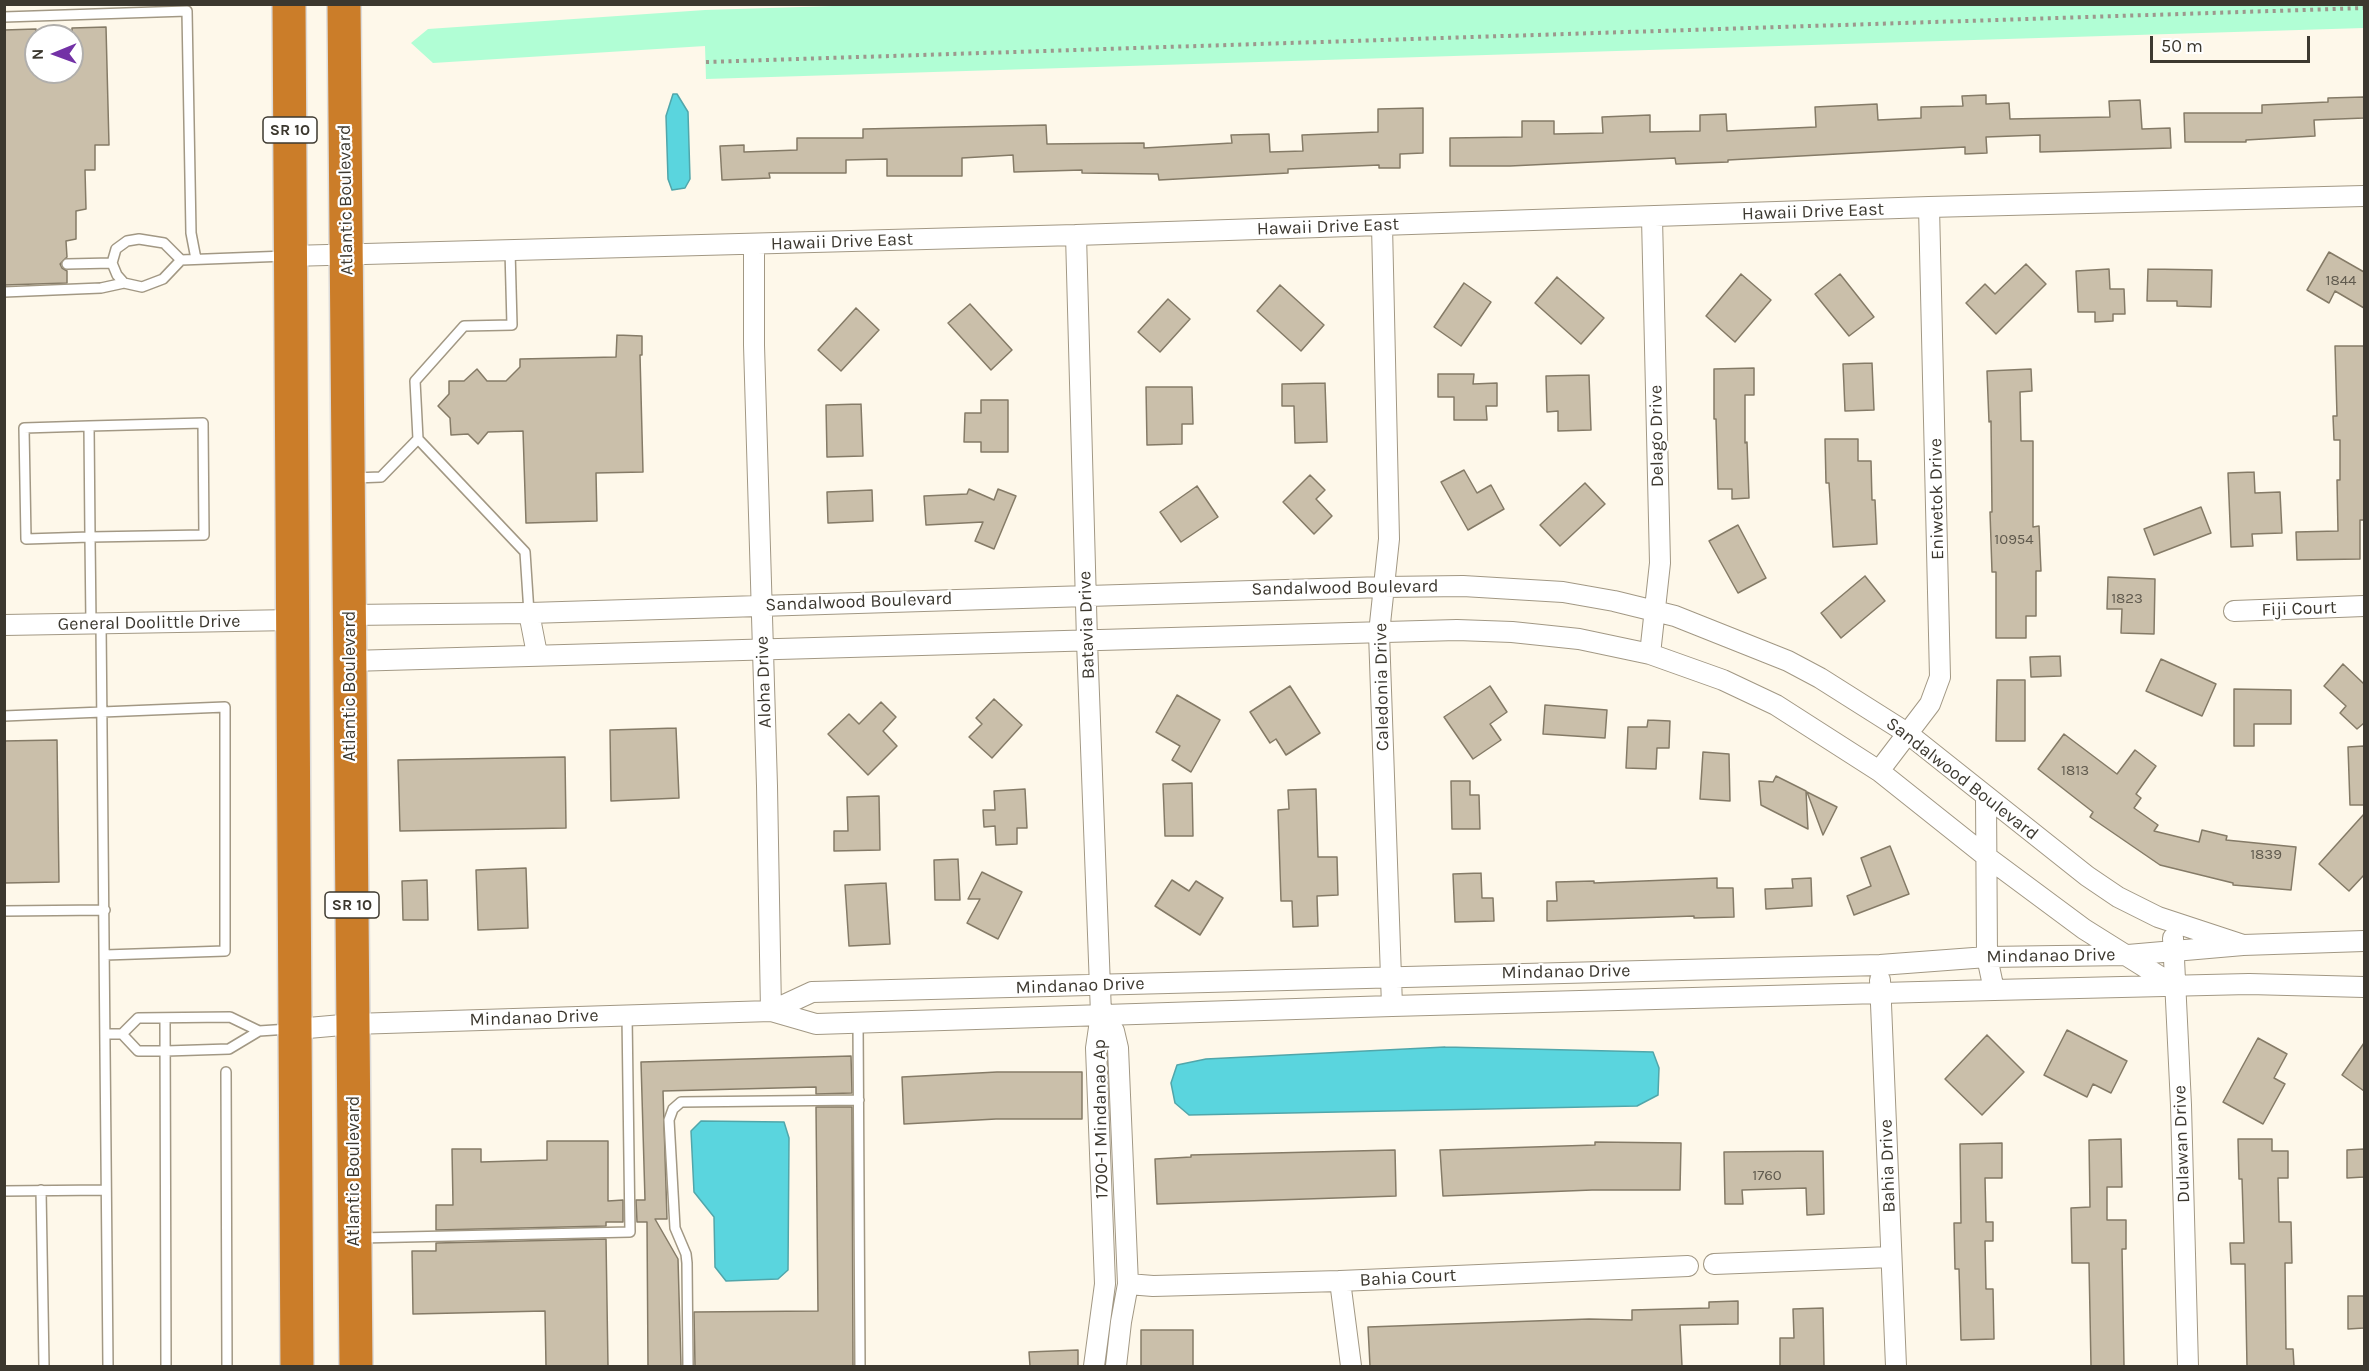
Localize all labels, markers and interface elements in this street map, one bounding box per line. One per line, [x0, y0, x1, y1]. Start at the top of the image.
north arrow [24, 24, 84, 84]
scale bar [2153, 24, 2314, 62]
text: 50 m [2161, 35, 2203, 57]
text: N [28, 48, 47, 60]
road number: SR 10 [263, 117, 317, 143]
street label: Atlantic Boulevard [334, 124, 358, 276]
street label: Hawaii Drive East [1741, 199, 1885, 225]
street label: Hawaii Drive East [1256, 214, 1400, 240]
street label: Hawaii Drive East [770, 229, 914, 255]
house number: 1844 [2326, 272, 2356, 290]
street label: Delago Drive [1645, 385, 1669, 487]
street label: Eniwetok Drive [1925, 438, 1949, 560]
house number: 10954 [1994, 531, 2034, 549]
street label: Batavia Drive [1074, 570, 1100, 680]
street label: Sandalwood Boulevard [1251, 576, 1439, 600]
street label: Sandalwood Boulevard [765, 588, 953, 616]
house number: 1823 [2111, 590, 2143, 608]
street label: Fiji Court [2261, 597, 2337, 621]
street label: General Doolittle Drive [57, 611, 241, 635]
street label: Atlantic Boulevard [339, 611, 361, 761]
street label: Caledonia Drive [1370, 623, 1394, 751]
street label: Aloha Drive [752, 635, 776, 729]
street label: Sandalwood Boulevard [1882, 713, 2042, 845]
house number: 1813 [2061, 762, 2089, 780]
house number: 1839 [2250, 846, 2282, 864]
road number: SR 10 [325, 892, 379, 918]
street label: Mindanao Drive [1986, 944, 2116, 968]
street label: Mindanao Drive [1501, 960, 1631, 984]
street label: Mindanao Drive [1015, 973, 1145, 999]
street label: Mindanao Drive [469, 1005, 599, 1031]
street label: 1700-1 Mindanao Ap [1089, 1039, 1113, 1199]
street label: Dulawan Drive [2169, 1085, 2195, 1203]
street label: Atlantic Boulevard [343, 1096, 365, 1246]
street label: Bahia Drive [1876, 1119, 1900, 1213]
house number: 1760 [1752, 1167, 1782, 1185]
street label: Bahia Court [1359, 1265, 1457, 1291]

